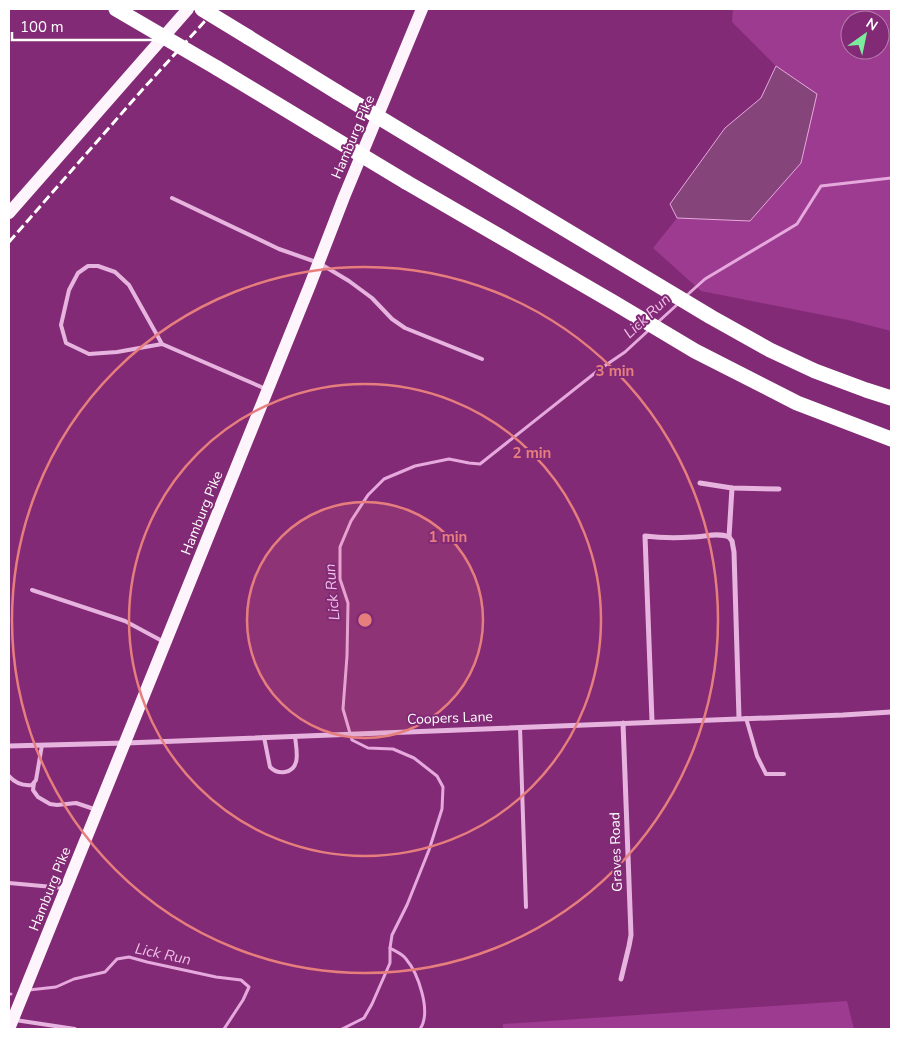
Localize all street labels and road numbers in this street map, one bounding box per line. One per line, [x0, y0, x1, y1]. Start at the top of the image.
street label: Hamburg Pike [327, 92, 379, 182]
street label: Hamburg Pike [176, 468, 228, 558]
street label: Coopers Lane [407, 707, 493, 729]
street label: Graves Road [605, 812, 627, 892]
street label: Hamburg Pike [24, 844, 76, 934]

